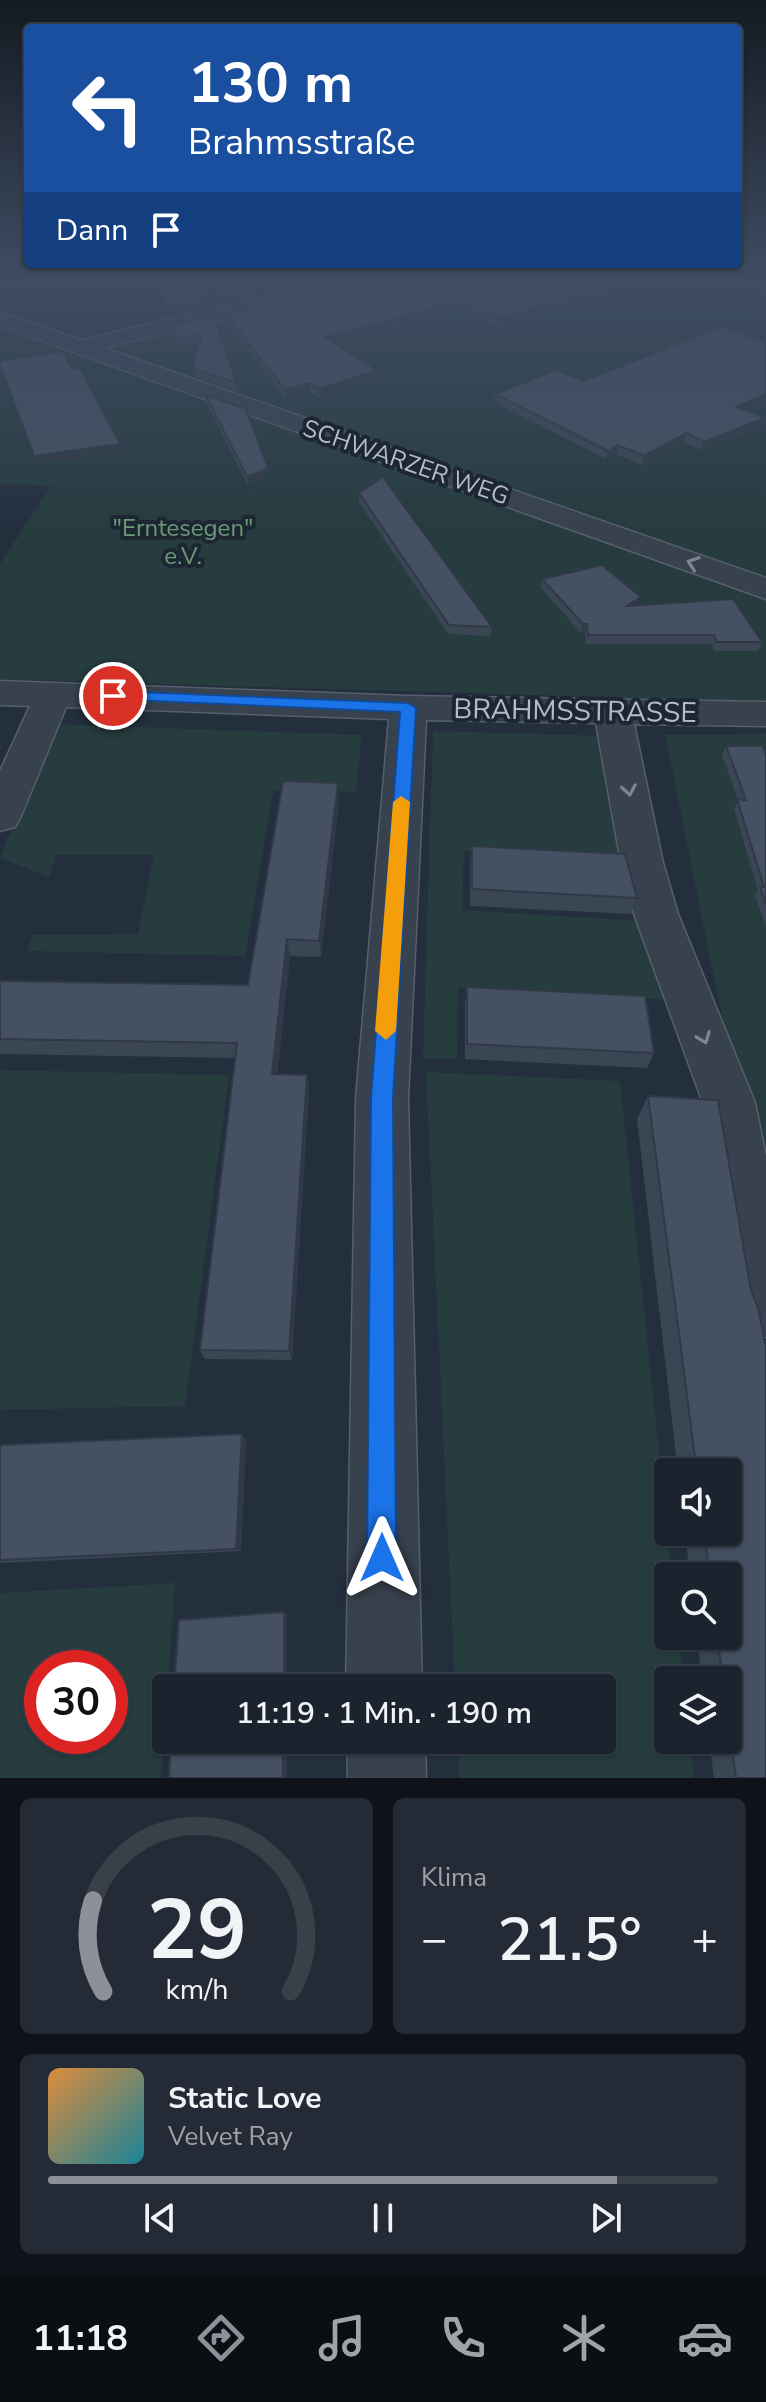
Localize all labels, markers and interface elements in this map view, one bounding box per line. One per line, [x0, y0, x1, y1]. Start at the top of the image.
text: 130 m [188, 45, 353, 122]
icon: left [56, 56, 160, 160]
text: Brahmsstraße [188, 118, 416, 167]
icon: arrive [144, 208, 188, 252]
text: Dann [56, 210, 128, 251]
street label: SCHWARZER WEG [299, 412, 513, 512]
park label: "Erntesegen" e.V. [113, 512, 253, 572]
one-way arrow [686, 556, 700, 573]
pin [79, 662, 147, 730]
icon: arrive [91, 674, 135, 718]
street label: BRAHMSSTRASSE [453, 690, 697, 732]
one-way arrow [619, 783, 636, 796]
one-way arrow [694, 1030, 711, 1044]
map controls [654, 1458, 742, 1754]
button: sound [654, 1458, 742, 1546]
position arrow [340, 1516, 424, 1600]
button: search [654, 1562, 742, 1650]
speed limit sign: 30 [24, 1650, 128, 1754]
button: layers [654, 1666, 742, 1754]
text: 11:19 · 1 Min. · 190 m [236, 1693, 532, 1734]
text: Klima [421, 1860, 487, 1895]
text: 29 [147, 1874, 246, 1987]
text: 21.5° [497, 1899, 642, 1981]
text: − [421, 1910, 447, 1970]
text: + [692, 1910, 718, 1970]
text: km/h [165, 1970, 228, 2009]
text: Static Love [168, 2078, 322, 2119]
text: Velvet Ray [168, 2119, 293, 2154]
icon: previous [138, 2196, 182, 2240]
icon: pause [361, 2196, 405, 2240]
icon: next [584, 2196, 628, 2240]
icon: directions [193, 2310, 249, 2366]
icon: music [314, 2310, 370, 2366]
icon: phone [435, 2310, 491, 2366]
icon: climate [556, 2310, 612, 2366]
icon: car [677, 2310, 733, 2366]
text: 11:18 [33, 2314, 128, 2363]

